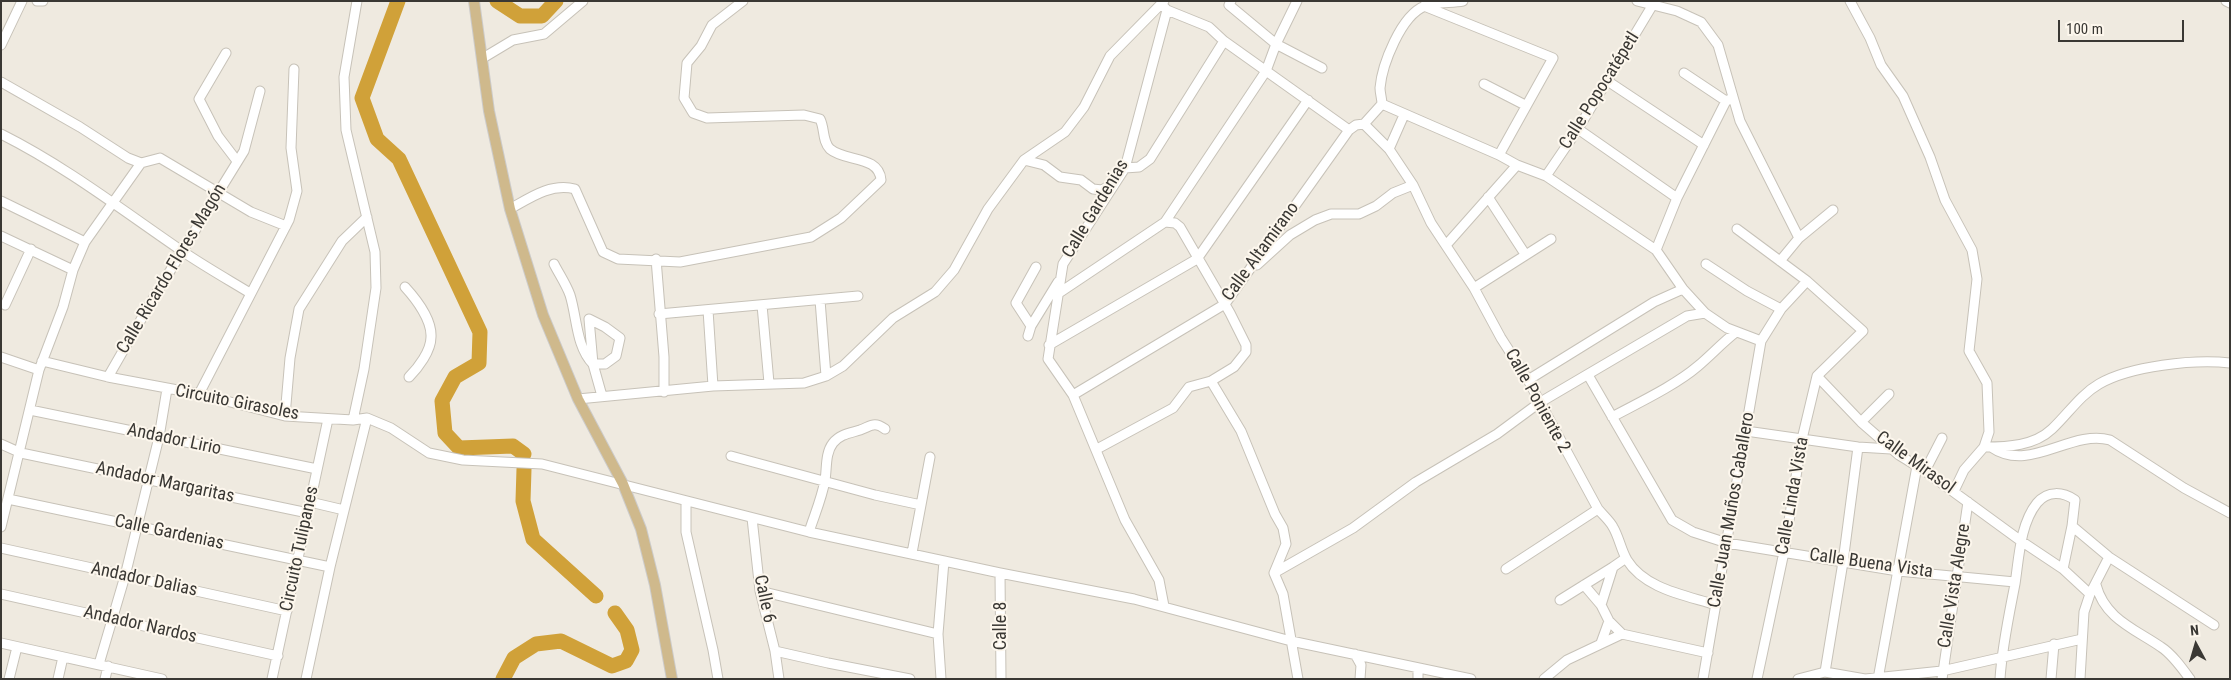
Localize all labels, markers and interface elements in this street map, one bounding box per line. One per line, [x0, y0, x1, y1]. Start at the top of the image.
scale bar [2061, 10, 2187, 42]
text: 100 m [2066, 20, 2103, 38]
street label: Calle Popocatépetl [1555, 28, 1645, 154]
street label: Calle Gardenias [1058, 156, 1134, 262]
street label: Calle Ricardo Flores Magón [113, 180, 231, 358]
street label: Calle Altamirano [1218, 198, 1304, 306]
street label: Calle Poniente 2 [1500, 345, 1574, 457]
street label: Circuito Girasoles [173, 380, 301, 426]
street label: Calle Juan Muños Caballero [1704, 410, 1760, 610]
street label: Andador Lirio [125, 420, 223, 460]
street label: Calle Mirasol [1871, 427, 1959, 499]
street label: Calle Linda Vista [1772, 435, 1814, 557]
street label: Andador Margaritas [94, 458, 236, 508]
street label: Circuito Tulipanes [276, 484, 324, 614]
street label: Calle Gardenias [112, 511, 226, 555]
street label: Calle Vista Alegre [1934, 522, 1976, 650]
street label: Calle Buena Vista [1808, 545, 1934, 583]
street label: Andador Dalias [89, 558, 199, 602]
street label: Calle 6 [748, 573, 780, 625]
street label: Andador Nardos [81, 601, 199, 649]
street label: Calle 8 [990, 602, 1012, 650]
north arrow [2171, 620, 2221, 670]
text: N [2189, 622, 2200, 638]

